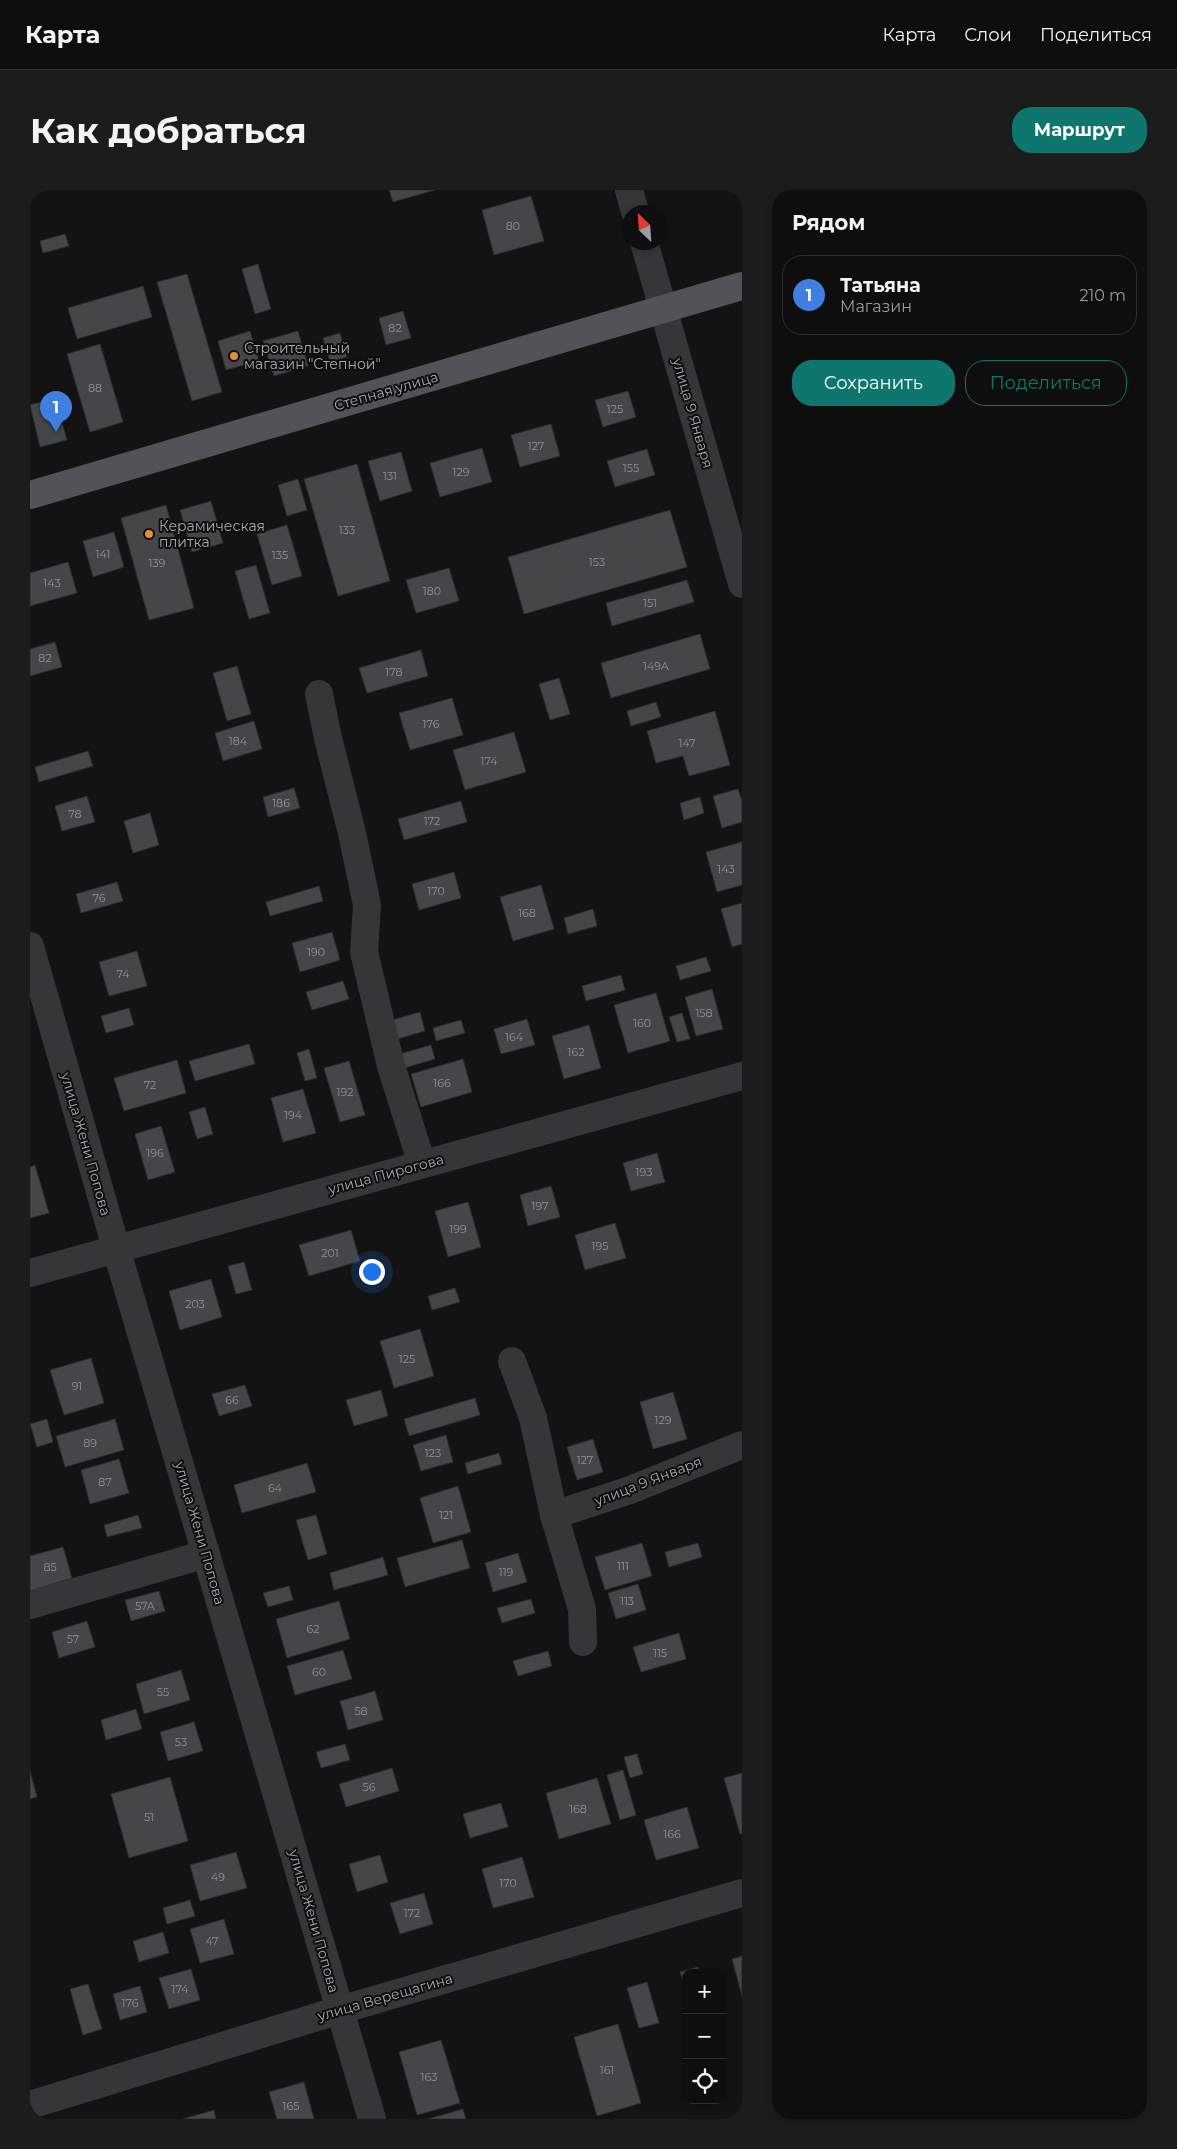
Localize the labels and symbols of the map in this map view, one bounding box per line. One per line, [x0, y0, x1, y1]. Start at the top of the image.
north arrow [622, 205, 667, 250]
house number: 80 [506, 219, 520, 233]
house number: 82 [388, 321, 402, 335]
place label: Строительный магазин "Степной" [244, 339, 381, 373]
marker: Строительный магазин "Степной" [228, 350, 240, 362]
street label: улица 9 Января [668, 355, 717, 470]
street label: Степная улица [332, 368, 440, 414]
house number: 88 [88, 381, 102, 395]
pin: 1 [40, 391, 72, 432]
house number: 125 [607, 402, 623, 416]
house number: 127 [528, 439, 544, 453]
house number: 155 [623, 461, 639, 475]
house number: 129 [453, 465, 470, 479]
house number: 131 [383, 469, 397, 483]
place label: Керамическая плитка [159, 517, 265, 551]
house number: 133 [339, 523, 355, 537]
marker: Керамическая плитка [143, 528, 155, 540]
house number: 141 [96, 547, 110, 561]
house number: 135 [272, 548, 288, 562]
house number: 153 [589, 555, 605, 569]
house number: 139 [149, 556, 166, 570]
house number: 143 [43, 576, 61, 590]
house number: 180 [423, 584, 441, 598]
house number: 151 [643, 596, 657, 610]
house number: 82 [38, 651, 52, 665]
house number: 149А [643, 659, 670, 673]
house number: 178 [385, 665, 403, 679]
house number: 176 [423, 717, 440, 731]
house number: 184 [229, 734, 248, 748]
house number: 147 [678, 736, 696, 750]
house number: 174 [480, 754, 498, 768]
house number: 186 [272, 796, 290, 810]
house number: 78 [68, 807, 82, 821]
house number: 172 [424, 814, 440, 828]
house number: 143 [717, 862, 735, 876]
house number: 170 [427, 884, 445, 898]
house number: 76 [93, 891, 106, 905]
house number: 168 [518, 906, 536, 920]
house number: 190 [307, 945, 325, 959]
house number: 74 [116, 967, 130, 981]
house number: 158 [695, 1006, 713, 1020]
house number: 160 [633, 1016, 651, 1030]
house number: 164 [505, 1030, 524, 1044]
house number: 162 [568, 1045, 584, 1059]
street label: улица Жени Попова [57, 1069, 115, 1218]
house number: 166 [433, 1076, 451, 1090]
house number: 72 [144, 1078, 156, 1092]
house number: 192 [337, 1085, 353, 1099]
house number: 194 [284, 1108, 303, 1122]
house number: 196 [146, 1146, 164, 1160]
street label: улица Пирогова [325, 1150, 446, 1198]
house number: 193 [636, 1165, 652, 1179]
house number: 197 [531, 1199, 549, 1213]
house number: 199 [449, 1222, 467, 1236]
house number: 195 [592, 1239, 608, 1253]
house number: 201 [321, 1246, 339, 1260]
your location [359, 1259, 385, 1285]
house number: 203 [185, 1297, 205, 1311]
house number: 125 [399, 1352, 415, 1366]
house number: 91 [72, 1379, 82, 1393]
house number: 66 [225, 1393, 239, 1407]
house number: 129 [655, 1413, 672, 1427]
house number: 89 [83, 1436, 97, 1450]
house number: 123 [425, 1446, 441, 1460]
street label: улица 9 Января [591, 1452, 704, 1510]
house number: 127 [577, 1453, 593, 1467]
street label: улица Жени Попова [171, 1458, 229, 1607]
house number: 87 [98, 1475, 112, 1489]
house number: 64 [268, 1481, 283, 1495]
house number: 121 [439, 1508, 453, 1522]
house number: 111 [617, 1559, 629, 1573]
house number: 85 [43, 1560, 57, 1574]
house number: 119 [499, 1565, 514, 1579]
house number: 113 [620, 1594, 634, 1608]
house number: 57А [135, 1599, 156, 1613]
house number: 62 [307, 1622, 319, 1636]
house number: 57 [67, 1632, 79, 1646]
house number: 115 [653, 1646, 667, 1660]
house number: 60 [312, 1665, 326, 1679]
house number: 55 [157, 1685, 169, 1699]
house number: 58 [354, 1704, 368, 1718]
house number: 53 [175, 1735, 187, 1749]
house number: 56 [363, 1780, 376, 1794]
house number: 168 [569, 1802, 587, 1816]
house number: 51 [144, 1810, 154, 1824]
house number: 166 [663, 1827, 681, 1841]
street label: улица Жени Попова [285, 1846, 343, 1995]
house number: 49 [211, 1870, 225, 1884]
house number: 170 [499, 1876, 517, 1890]
house number: 172 [404, 1906, 420, 1920]
house number: 47 [205, 1934, 219, 1948]
street label: улица Верещагина [314, 1969, 455, 2025]
house number: 174 [171, 1982, 189, 1996]
house number: 176 [122, 1996, 139, 2010]
house number: 161 [600, 2063, 614, 2077]
house number: 163 [421, 2070, 437, 2084]
house number: 165 [283, 2099, 299, 2113]

